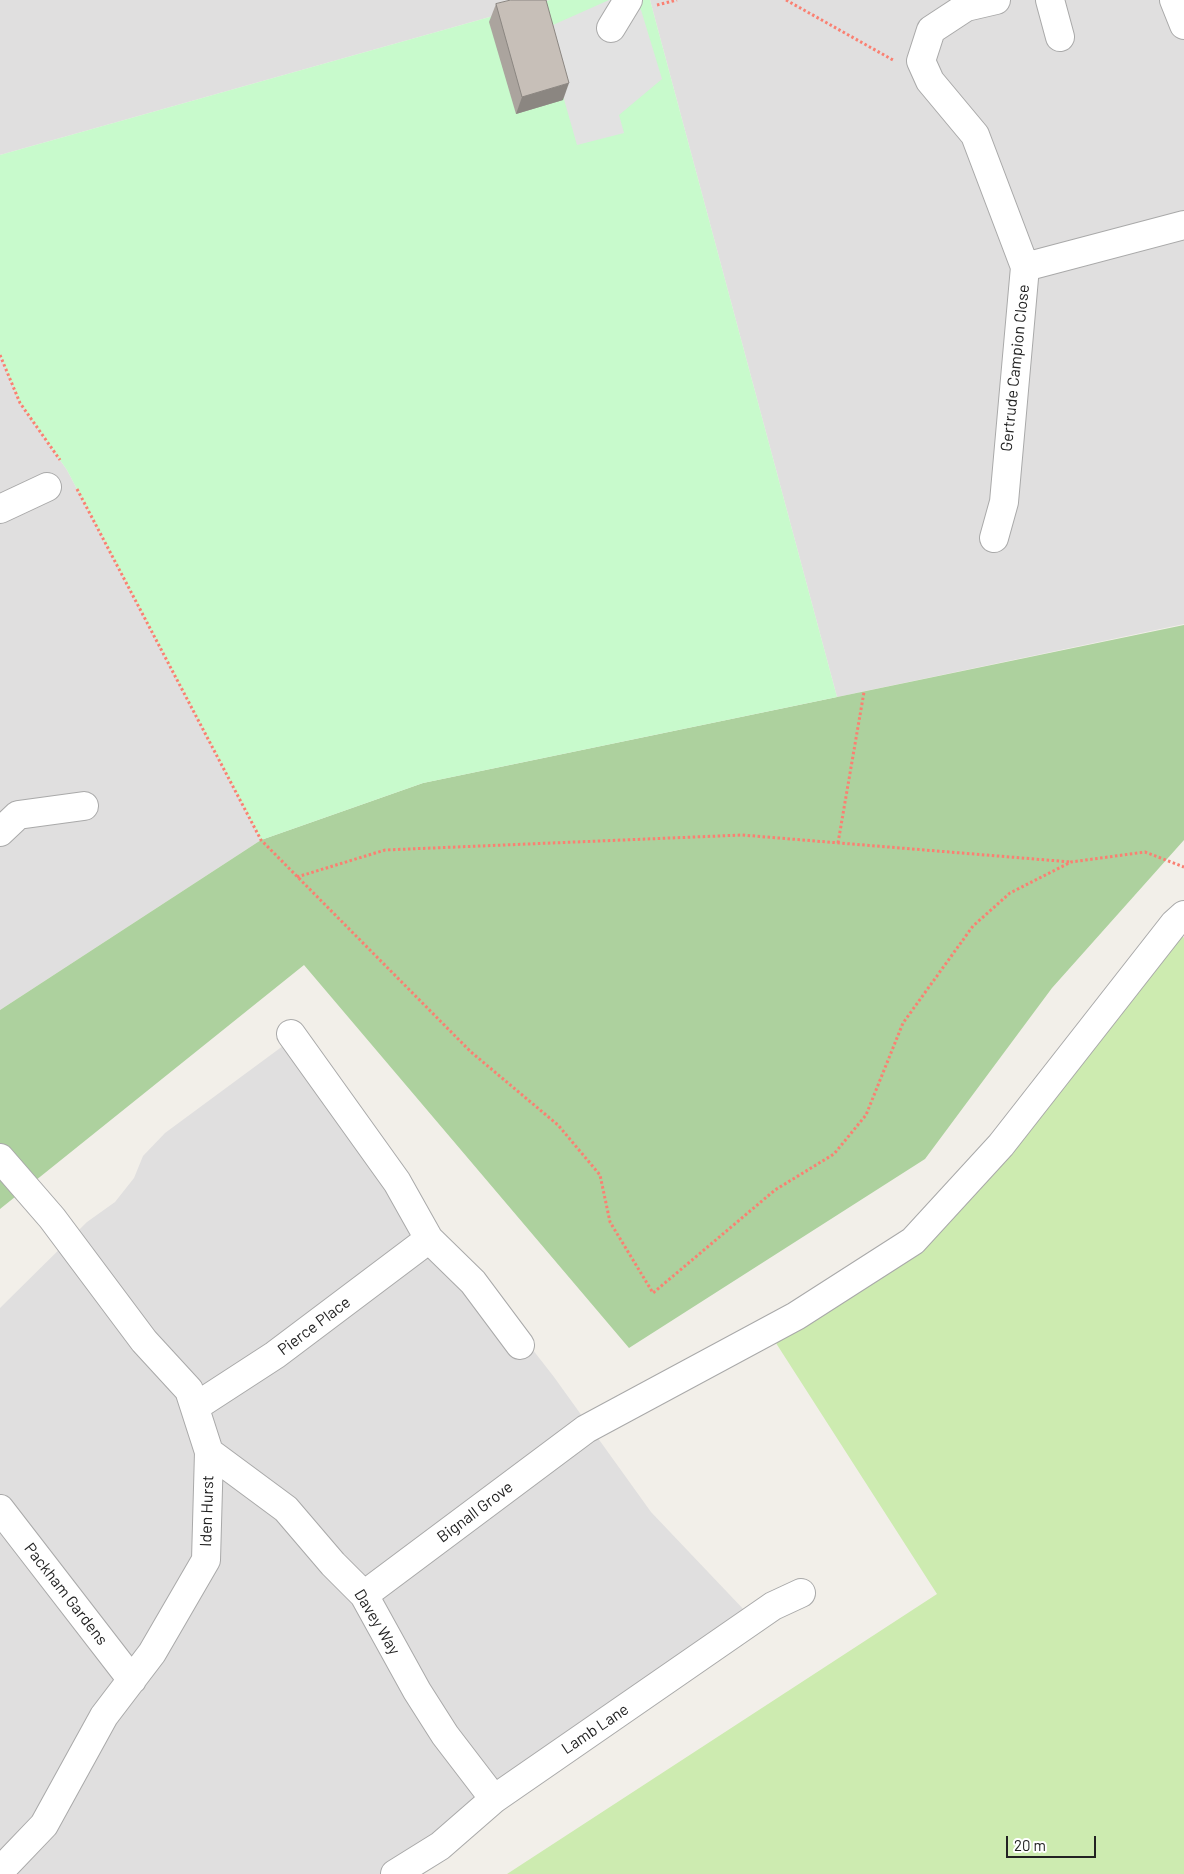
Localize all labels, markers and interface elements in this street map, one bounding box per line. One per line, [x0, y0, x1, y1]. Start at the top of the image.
street label: Gertrude Campion Close [997, 284, 1033, 452]
street label: Pierce Place [274, 1292, 354, 1360]
street label: Iden Hurst [196, 1475, 218, 1547]
street label: Bignall Grove [433, 1477, 517, 1547]
street label: Packham Gardens [20, 1539, 112, 1649]
street label: Davey Way [350, 1586, 404, 1658]
street label: Lamb Lane [558, 1700, 632, 1758]
scale bar [1009, 1826, 1099, 1858]
text: 20 m [1014, 1836, 1046, 1854]

